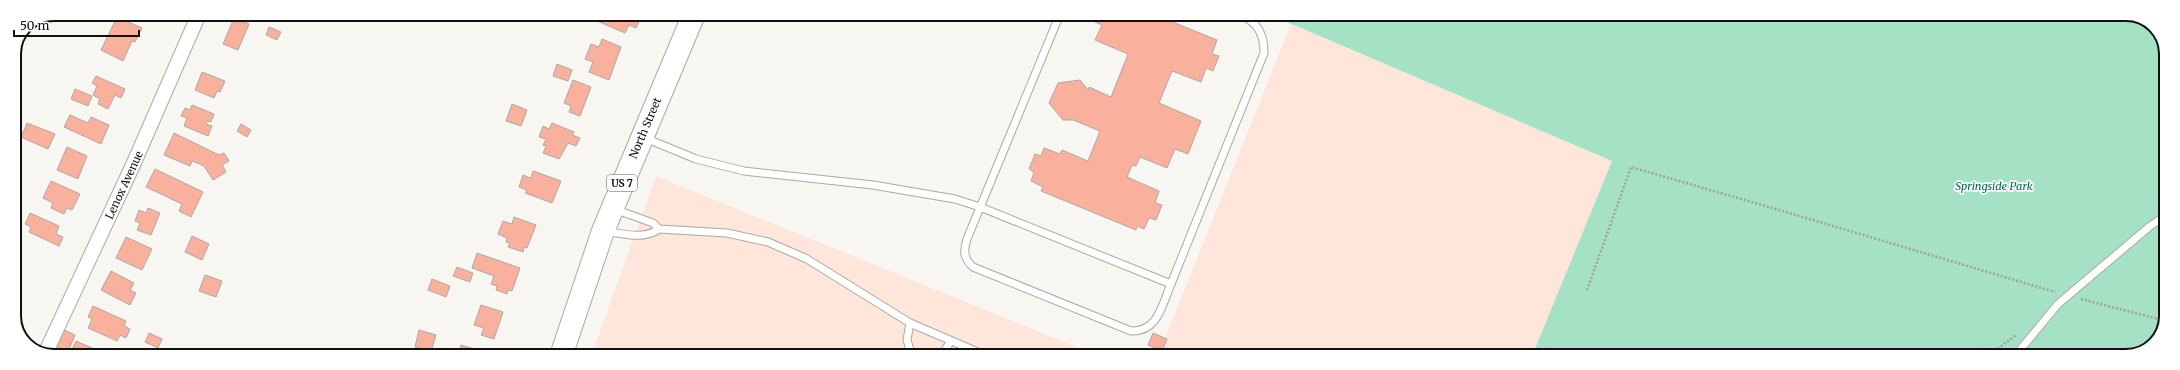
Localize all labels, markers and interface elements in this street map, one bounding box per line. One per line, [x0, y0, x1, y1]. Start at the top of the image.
scale bar [14, 12, 139, 38]
text: 50 m [20, 18, 49, 33]
street label: North Street [626, 95, 664, 161]
street label: Lenox Avenue [102, 148, 146, 221]
road number: US 7 [607, 175, 637, 191]
park label: Springside Park [1955, 179, 2033, 193]

